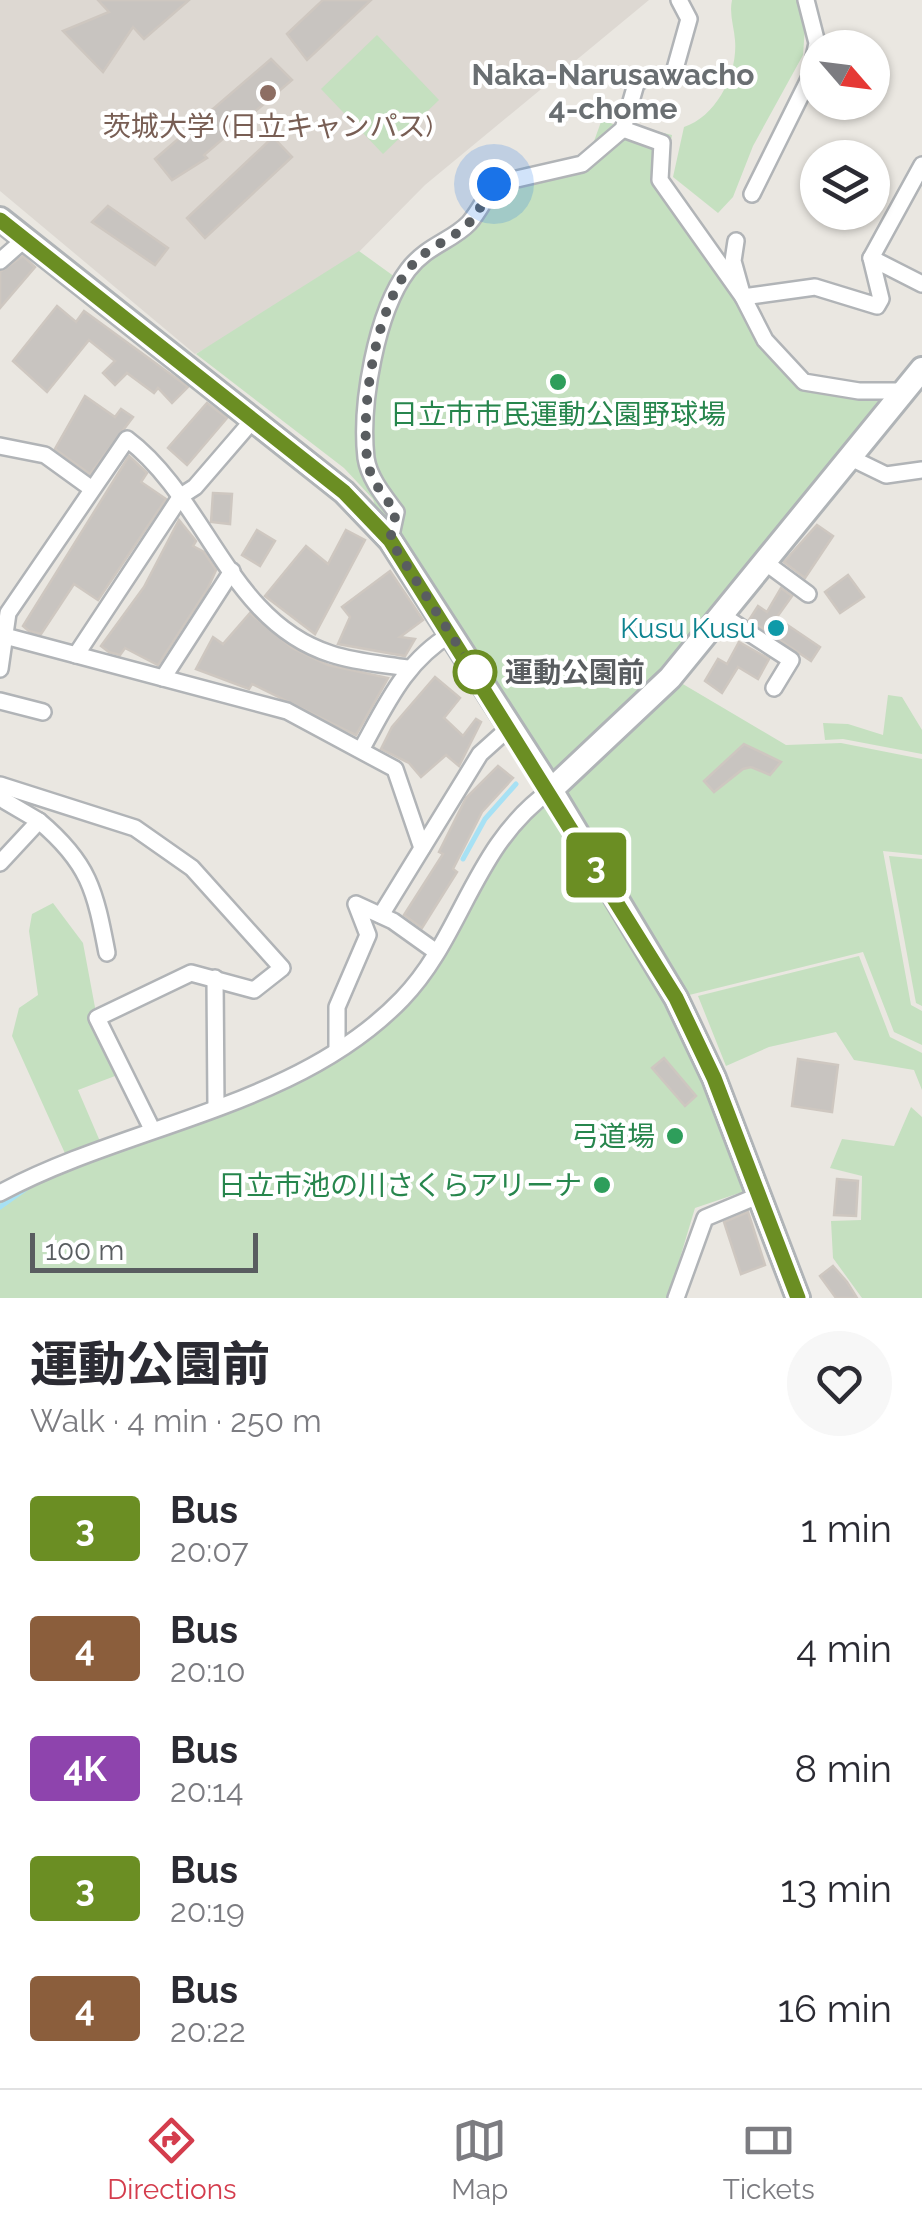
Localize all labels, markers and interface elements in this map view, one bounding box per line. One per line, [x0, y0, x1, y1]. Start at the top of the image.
north arrow [800, 30, 890, 120]
map controls [800, 30, 890, 230]
district label: Naka-Narusawacho 4-chome [472, 57, 755, 126]
marker: 茨城大学 (日立キャンパス) [257, 82, 279, 104]
place label: 茨城大学 (日立キャンパス) [103, 110, 433, 143]
button: layers [800, 140, 890, 230]
your location [469, 159, 519, 209]
marker: 日立市市民運動公園野球場 [547, 371, 569, 393]
place label: 日立市市民運動公園野球場 [390, 398, 726, 431]
place label: Kusu Kusu [620, 612, 756, 645]
marker: Kusu Kusu [765, 617, 787, 639]
marker: 運動公園前 [454, 651, 496, 693]
place label: 運動公園前 [505, 656, 645, 689]
line badge: 3 [564, 832, 628, 898]
text: 3 [586, 845, 606, 886]
place label: 弓道場 [571, 1120, 655, 1153]
marker: 弓道場 [664, 1125, 686, 1147]
place label: 日立市池の川さくらアリーナ [218, 1169, 582, 1202]
marker: 日立市池の川さくらアリーナ [591, 1174, 613, 1196]
scale bar [30, 1228, 258, 1272]
text: 100 m [45, 1234, 124, 1267]
button: heart [787, 1331, 892, 1436]
text: 運動公園前 [30, 1336, 270, 1392]
text: Walk · 4 min · 250 m [30, 1402, 322, 1439]
text: Bus [170, 1487, 238, 1532]
text: 1 min [801, 1506, 892, 1551]
text: 3 [75, 1508, 95, 1549]
text: 20:07 [170, 1532, 249, 1569]
text: Bus [170, 1607, 238, 1652]
text: 4 min [796, 1626, 892, 1671]
text: 4 [75, 1628, 95, 1669]
text: 20:10 [170, 1652, 246, 1689]
text: Bus [170, 1727, 238, 1772]
text: 8 min [794, 1746, 892, 1791]
text: 4K [63, 1748, 107, 1789]
text: 20:14 [170, 1772, 243, 1809]
text: Bus [170, 1847, 238, 1892]
text: 13 min [780, 1866, 892, 1911]
text: 3 [75, 1868, 95, 1909]
text: 20:19 [170, 1892, 245, 1929]
text: Bus [170, 1967, 238, 2012]
text: 16 min [778, 1986, 892, 2031]
text: 4 [75, 1988, 95, 2029]
text: 20:22 [170, 2012, 246, 2049]
tab: Directions [107, 2113, 237, 2206]
tab: Map [451, 2113, 508, 2206]
tab: Tickets [723, 2113, 815, 2206]

